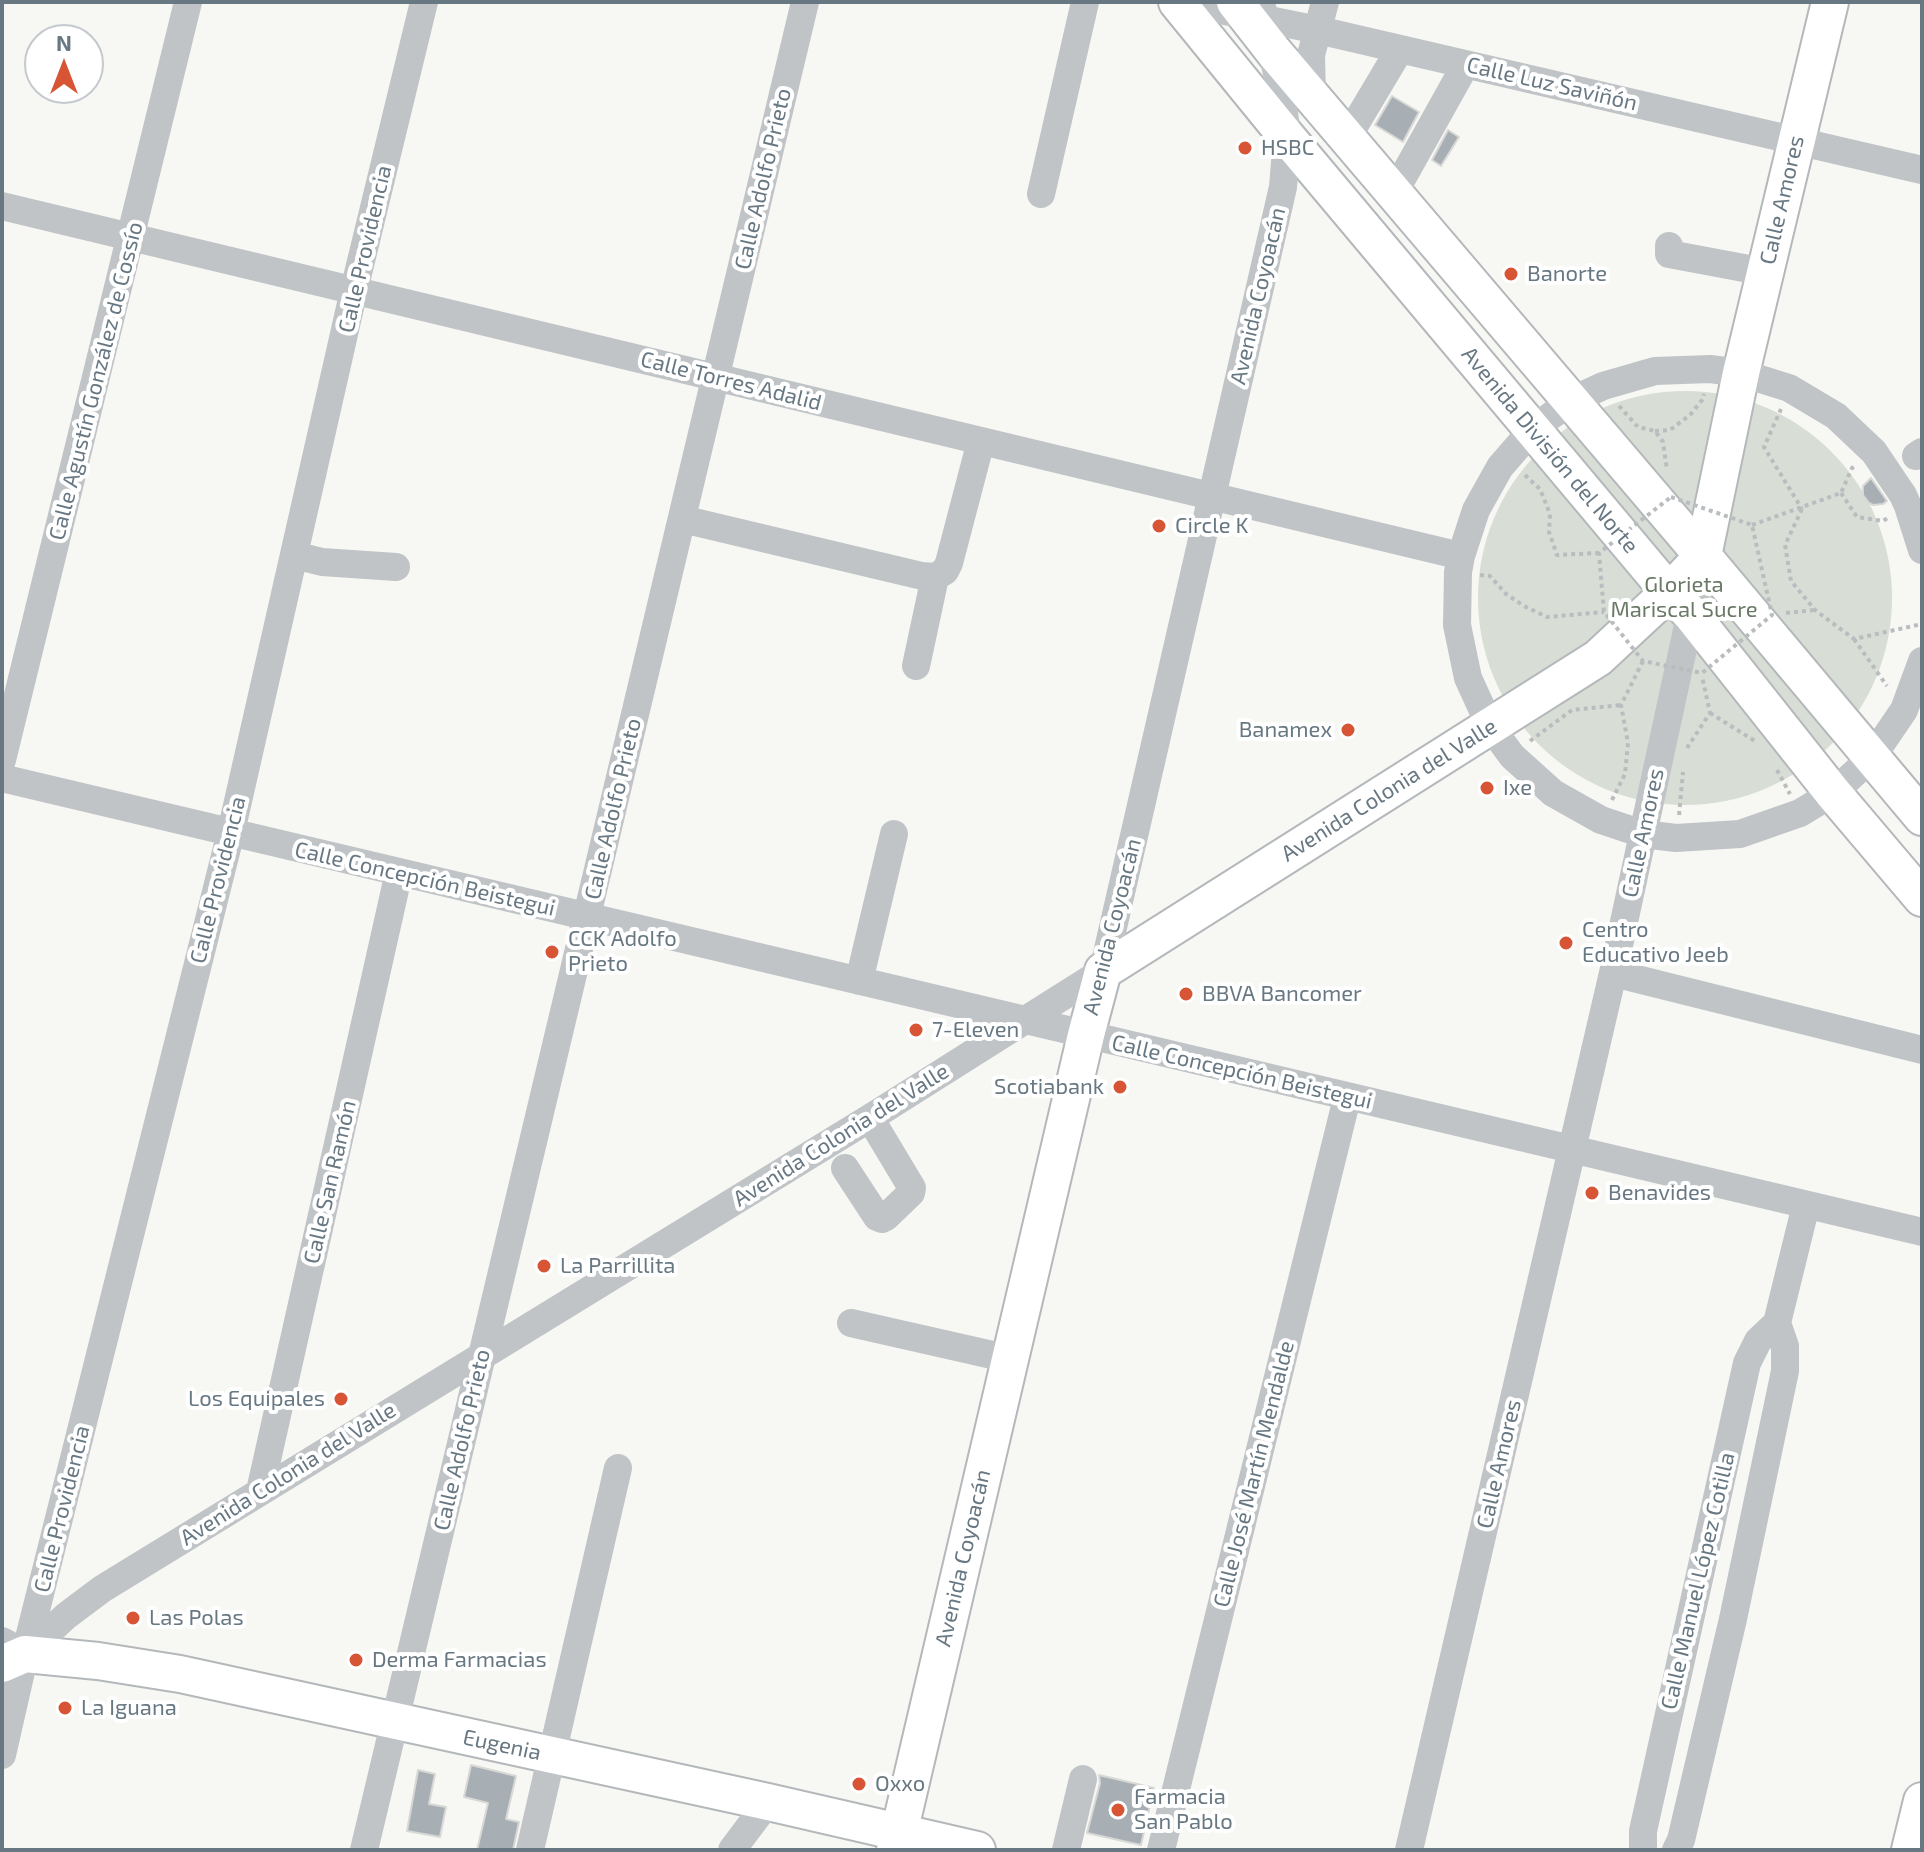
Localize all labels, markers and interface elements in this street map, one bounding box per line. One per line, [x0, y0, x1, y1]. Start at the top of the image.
north arrow [24, 24, 104, 104]
text: N [56, 29, 72, 55]
street label: Calle Luz Saviñón [1464, 52, 1640, 116]
street label: Calle Adolfo Prieto [729, 86, 797, 272]
street label: Calle Amores [1754, 133, 1810, 267]
place label: HSBC [1261, 135, 1314, 161]
marker: HSBC [1236, 139, 1254, 157]
street label: Calle Providencia [333, 163, 397, 335]
street label: Avenida Coyoacán [1225, 205, 1291, 387]
street label: Calle Agustín González de Cossío [44, 219, 148, 543]
place label: Banorte [1527, 261, 1607, 287]
marker: Banorte [1502, 265, 1520, 283]
street label: Avenida División del Norte [1456, 341, 1644, 559]
street label: Calle Torres Adalid [638, 346, 824, 416]
place label: Circle K [1175, 513, 1249, 539]
marker: Circle K [1150, 517, 1168, 535]
park label: Glorieta Mariscal Sucre [1610, 572, 1758, 624]
street label: Avenida Colonia del Valle [1276, 713, 1502, 867]
street label: Calle Adolfo Prieto [579, 716, 647, 902]
place label: Banamex [1239, 717, 1332, 743]
marker: Banamex [1339, 721, 1357, 739]
street label: Calle Amores [1616, 766, 1670, 900]
place label: Ixe [1503, 775, 1532, 801]
marker: Ixe [1478, 779, 1496, 797]
street label: Calle Providencia [185, 794, 251, 966]
street label: Calle Concepción Beistegui [292, 836, 558, 922]
street label: Avenida Coyoacán [1077, 836, 1147, 1018]
place label: Centro Educativo Jeeb [1582, 917, 1729, 968]
place label: CCK Adolfo Prieto [568, 926, 677, 978]
marker: Centro Educativo Jeeb [1557, 934, 1575, 952]
marker: CCK Adolfo Prieto [543, 943, 561, 961]
place label: BBVA Bancomer [1202, 981, 1362, 1007]
marker: BBVA Bancomer [1177, 985, 1195, 1003]
place label: 7-Eleven [932, 1017, 1019, 1043]
marker: 7-Eleven [907, 1021, 925, 1039]
street label: Calle Concepción Beistegui [1109, 1029, 1375, 1115]
street label: Avenida Colonia del Valle [728, 1058, 954, 1212]
place label: Scotiabank [994, 1074, 1104, 1100]
marker: Scotiabank [1111, 1078, 1129, 1096]
street label: Calle San Ramón [298, 1098, 362, 1266]
place label: Benavides [1608, 1180, 1711, 1206]
marker: Benavides [1583, 1184, 1601, 1202]
place label: La Parrillita [560, 1253, 675, 1279]
marker: La Parrillita [535, 1257, 553, 1275]
street label: Calle José Martín Mendalde [1208, 1338, 1300, 1610]
street label: Calle Adolfo Prieto [428, 1347, 496, 1533]
place label: Los Equipales [188, 1386, 325, 1412]
marker: Los Equipales [332, 1390, 350, 1408]
street label: Avenida Colonia del Valle [175, 1397, 401, 1551]
street label: Calle Amores [1471, 1397, 1527, 1531]
street label: Calle Providencia [29, 1423, 95, 1595]
street label: Calle Manuel López Cotilla [1656, 1450, 1740, 1712]
street label: Avenida Coyoacán [930, 1467, 996, 1649]
place label: Las Polas [149, 1605, 244, 1631]
marker: Las Polas [124, 1609, 142, 1627]
place label: Derma Farmacias [372, 1647, 547, 1673]
marker: Derma Farmacias [347, 1651, 365, 1669]
place label: La Iguana [81, 1695, 177, 1721]
marker: La Iguana [56, 1699, 74, 1717]
street label: Eugenia [461, 1724, 543, 1766]
place label: Oxxo [875, 1771, 925, 1797]
marker: Oxxo [850, 1775, 868, 1793]
place label: Farmacia San Pablo [1134, 1784, 1233, 1836]
marker: Farmacia San Pablo [1109, 1801, 1127, 1819]

